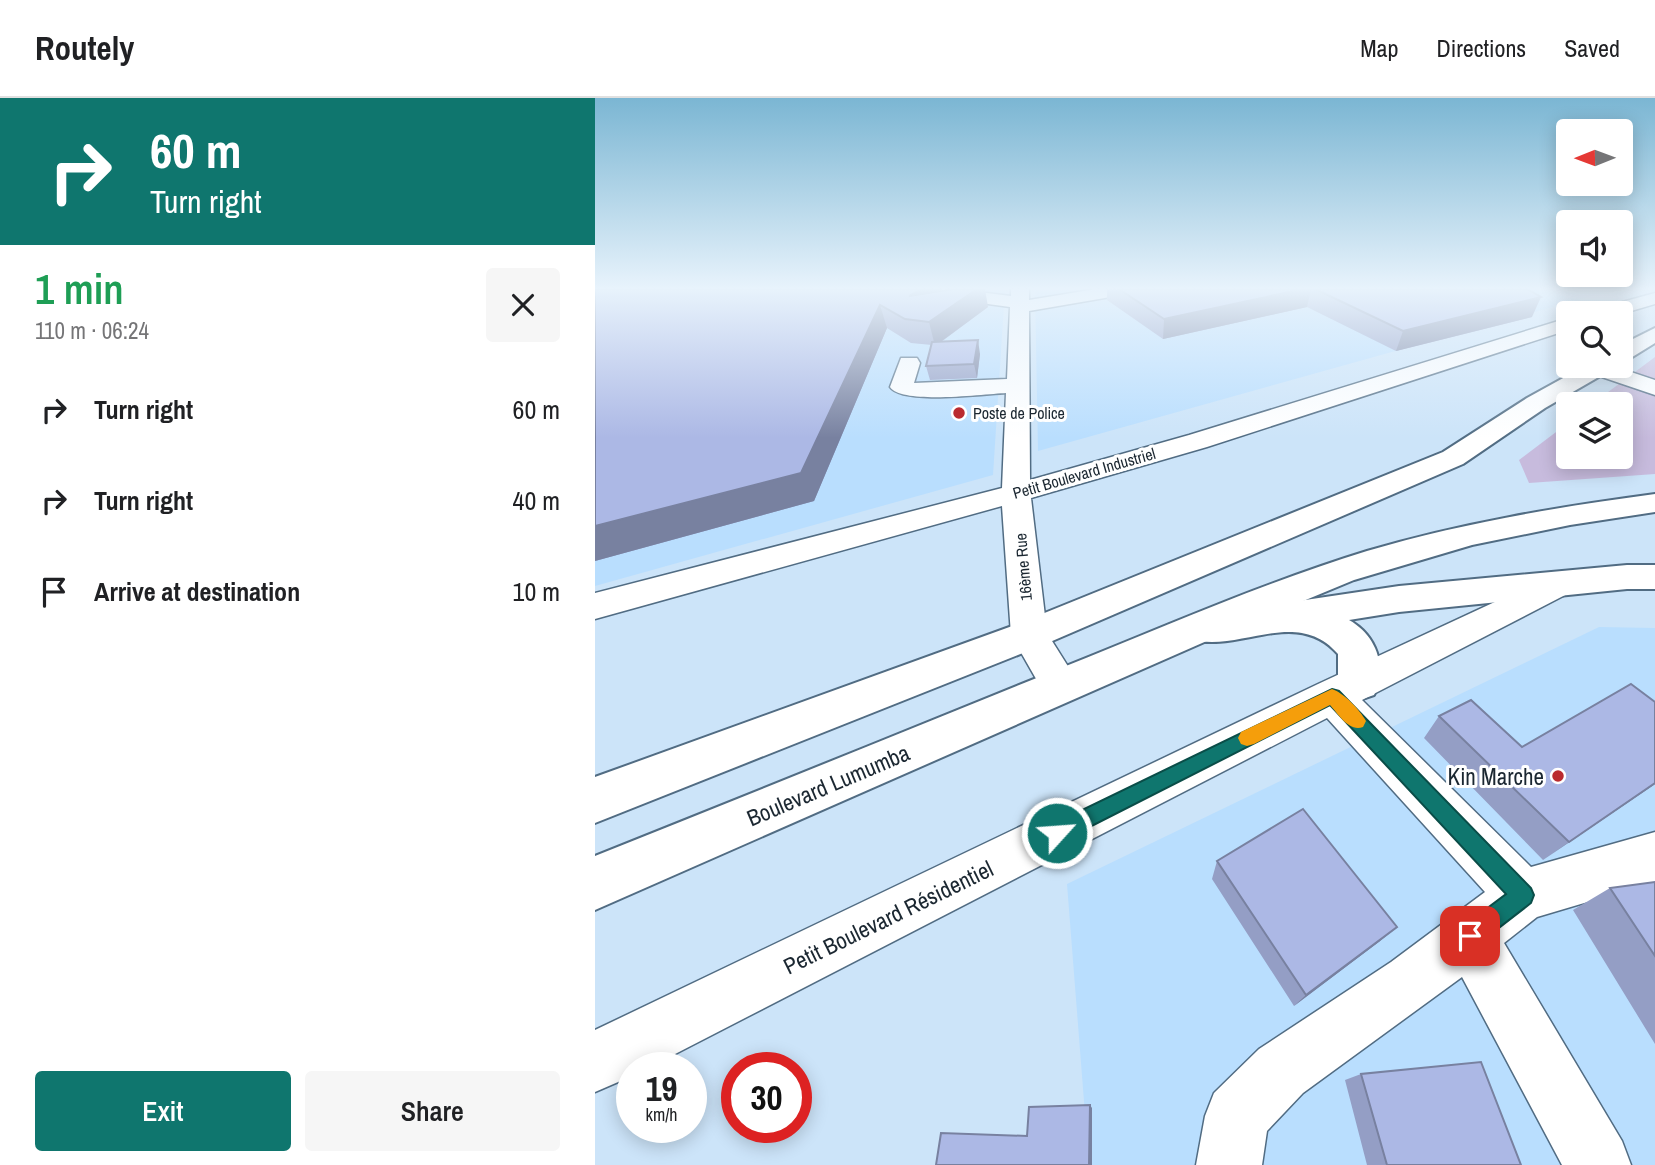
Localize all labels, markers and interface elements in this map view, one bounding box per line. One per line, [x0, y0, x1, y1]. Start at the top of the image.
text: Routely [35, 26, 134, 70]
text: Map [1360, 32, 1398, 64]
text: Directions [1436, 32, 1526, 64]
text: Saved [1564, 32, 1620, 64]
text: 60 m [150, 117, 242, 183]
north arrow [1556, 119, 1633, 196]
map controls [1556, 119, 1633, 469]
icon: right [35, 126, 126, 217]
text: Turn right [150, 180, 262, 223]
button: sound [1556, 210, 1633, 287]
text: 1 min [35, 261, 124, 317]
button: close [486, 268, 560, 342]
button: search [1556, 301, 1633, 378]
text: 110 m · 06:24 [35, 315, 149, 346]
icon: right [35, 391, 73, 429]
text: Turn right [94, 392, 193, 427]
text: 60 m [513, 392, 560, 427]
button: layers [1556, 392, 1633, 469]
place label: Poste de Police [973, 402, 1065, 424]
marker: Poste de Police [951, 405, 967, 421]
street label: Petit Boulevard Industriel [1010, 442, 1158, 504]
icon: right [35, 482, 73, 520]
text: Turn right [94, 483, 193, 518]
text: 40 m [513, 483, 560, 518]
street label: 16ème Rue [1009, 532, 1037, 602]
icon: arrive [35, 573, 73, 611]
text: Arrive at destination [94, 574, 300, 609]
text: 10 m [513, 574, 560, 609]
street label: Boulevard Lumumba [742, 737, 915, 833]
place label: Kin Marche [1448, 761, 1544, 792]
marker: Kin Marche [1550, 768, 1566, 784]
position arrow [1020, 796, 1094, 870]
street label: Petit Boulevard Résidentiel [778, 853, 998, 981]
pin [1440, 906, 1500, 966]
icon: arrive [1451, 917, 1489, 955]
speed limit sign: 30 [721, 1052, 812, 1143]
text: 19 [646, 1065, 677, 1112]
button: Exit [35, 1071, 291, 1151]
button: Share [305, 1071, 560, 1151]
text: km/h [646, 1102, 678, 1127]

